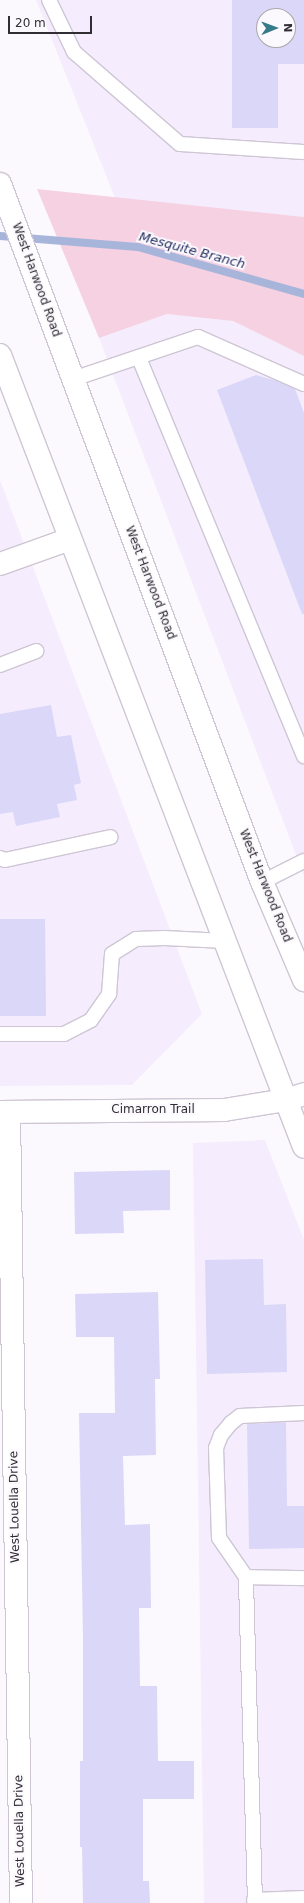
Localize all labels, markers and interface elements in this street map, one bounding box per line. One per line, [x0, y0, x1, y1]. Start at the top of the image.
scale bar [10, 8, 94, 34]
north arrow [256, 8, 296, 48]
text: 20 m [15, 16, 46, 30]
text: N [281, 23, 294, 33]
street label: West Harwood Road [9, 221, 63, 339]
water label: Mesquite Branch [137, 229, 247, 273]
street label: West Harwood Road [122, 524, 178, 642]
street label: West Harwood Road [236, 827, 294, 945]
street label: Cimarron Trail [111, 1103, 195, 1117]
street label: West Louella Drive [7, 1451, 23, 1563]
street label: West Louella Drive [12, 1775, 28, 1887]

